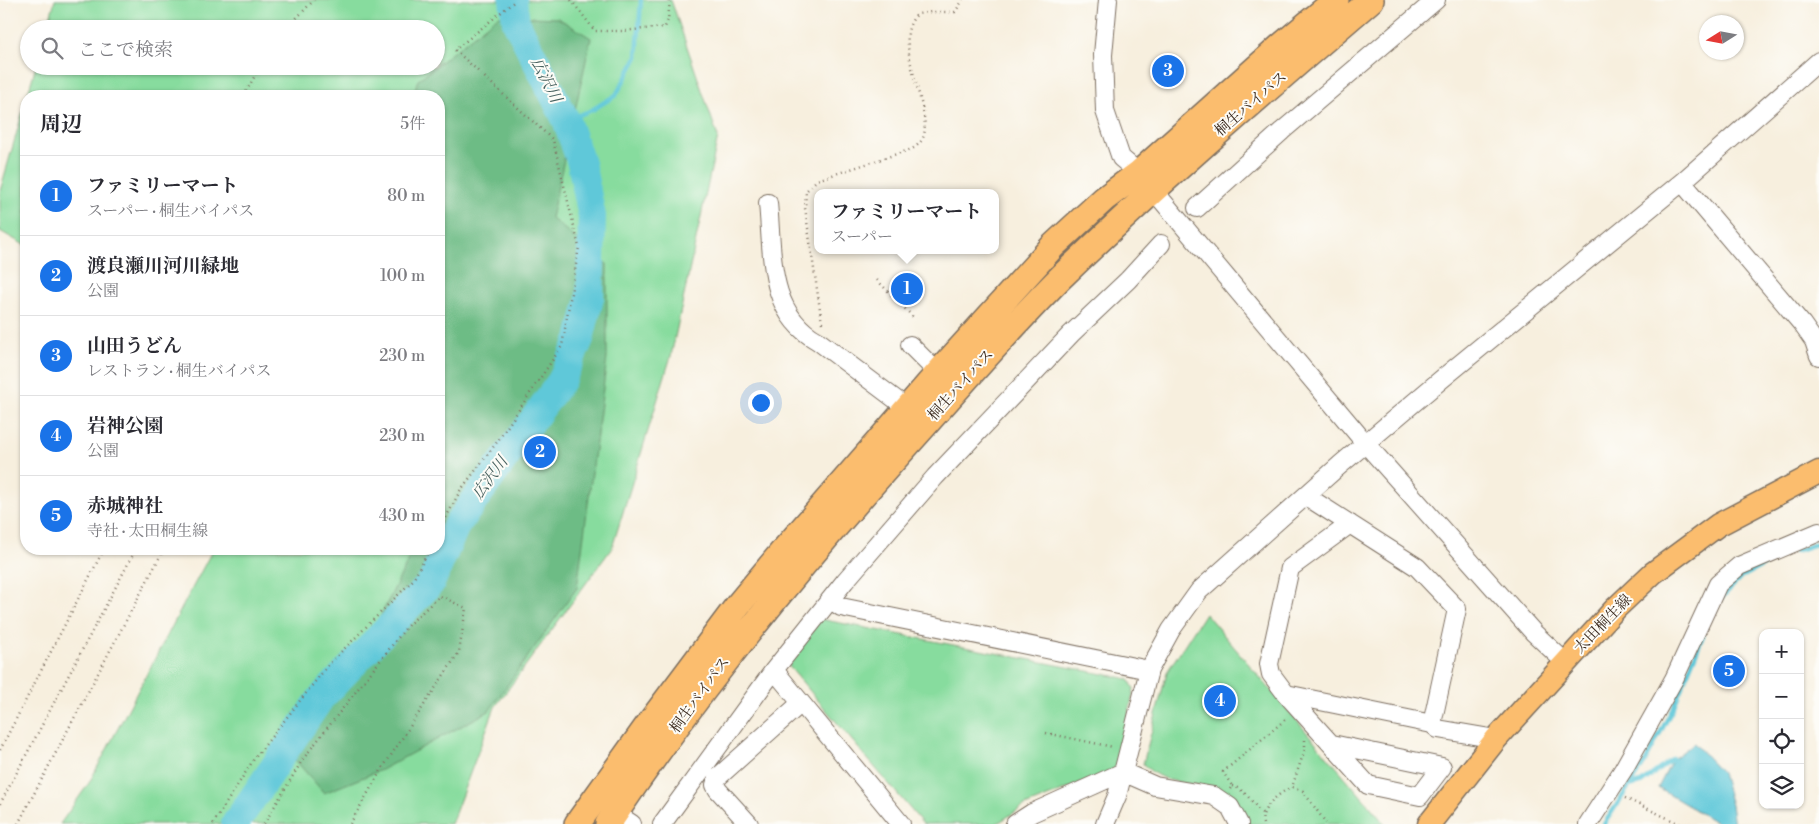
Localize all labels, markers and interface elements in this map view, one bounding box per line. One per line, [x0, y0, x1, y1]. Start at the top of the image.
north arrow [1699, 15, 1744, 60]
search box [20, 20, 445, 75]
icon: search [38, 34, 66, 62]
text: ここで検索 [78, 38, 173, 62]
pin: 3 [1152, 52, 1184, 90]
water label: 広沢川 [526, 54, 567, 108]
street label: 桐生バイパス [1211, 67, 1291, 141]
text: 周辺 [40, 112, 82, 138]
text: 5件 [400, 114, 425, 134]
text: ファミリーマート [87, 174, 239, 198]
text: 1 [52, 186, 60, 206]
text: 80 m [387, 186, 425, 206]
popup [814, 189, 999, 254]
text: ファミリーマート [831, 200, 982, 224]
text: スーパー · 桐生バイパス [87, 201, 254, 221]
text: スーパー [831, 227, 893, 247]
text: 渡良瀬川河川緑地 [87, 254, 239, 278]
text: 2 [51, 266, 61, 286]
text: 100 m [380, 266, 425, 286]
pin: 1 [891, 270, 923, 308]
text: 公園 [87, 281, 119, 301]
text: 山田うどん [87, 334, 182, 358]
street label: 桐生バイパス [924, 345, 998, 425]
text: 3 [51, 346, 61, 366]
text: 230 m [379, 346, 425, 366]
text: レストラン · 桐生バイパス [87, 361, 271, 381]
your location [748, 390, 774, 416]
text: 岩神公園 [87, 414, 163, 438]
text: 4 [51, 426, 61, 446]
text: 230 m [379, 426, 425, 446]
pin: 2 [524, 433, 556, 471]
text: 公園 [87, 441, 119, 461]
water label: 広沢川 [468, 451, 513, 503]
text: 赤城神社 [87, 494, 163, 518]
text: 5 [51, 506, 61, 526]
text: 430 m [379, 506, 425, 526]
text: 寺社 · 太田桐生線 [87, 521, 208, 541]
street label: 太田桐生線 [1570, 590, 1636, 658]
map controls [1759, 629, 1804, 809]
button: + [1759, 629, 1804, 674]
pin: 5 [1713, 652, 1745, 690]
street label: 桐生バイパス [666, 653, 734, 737]
button: − [1759, 674, 1804, 719]
pin: 4 [1204, 682, 1236, 720]
button: locate [1759, 719, 1804, 764]
button: layers [1759, 764, 1804, 809]

